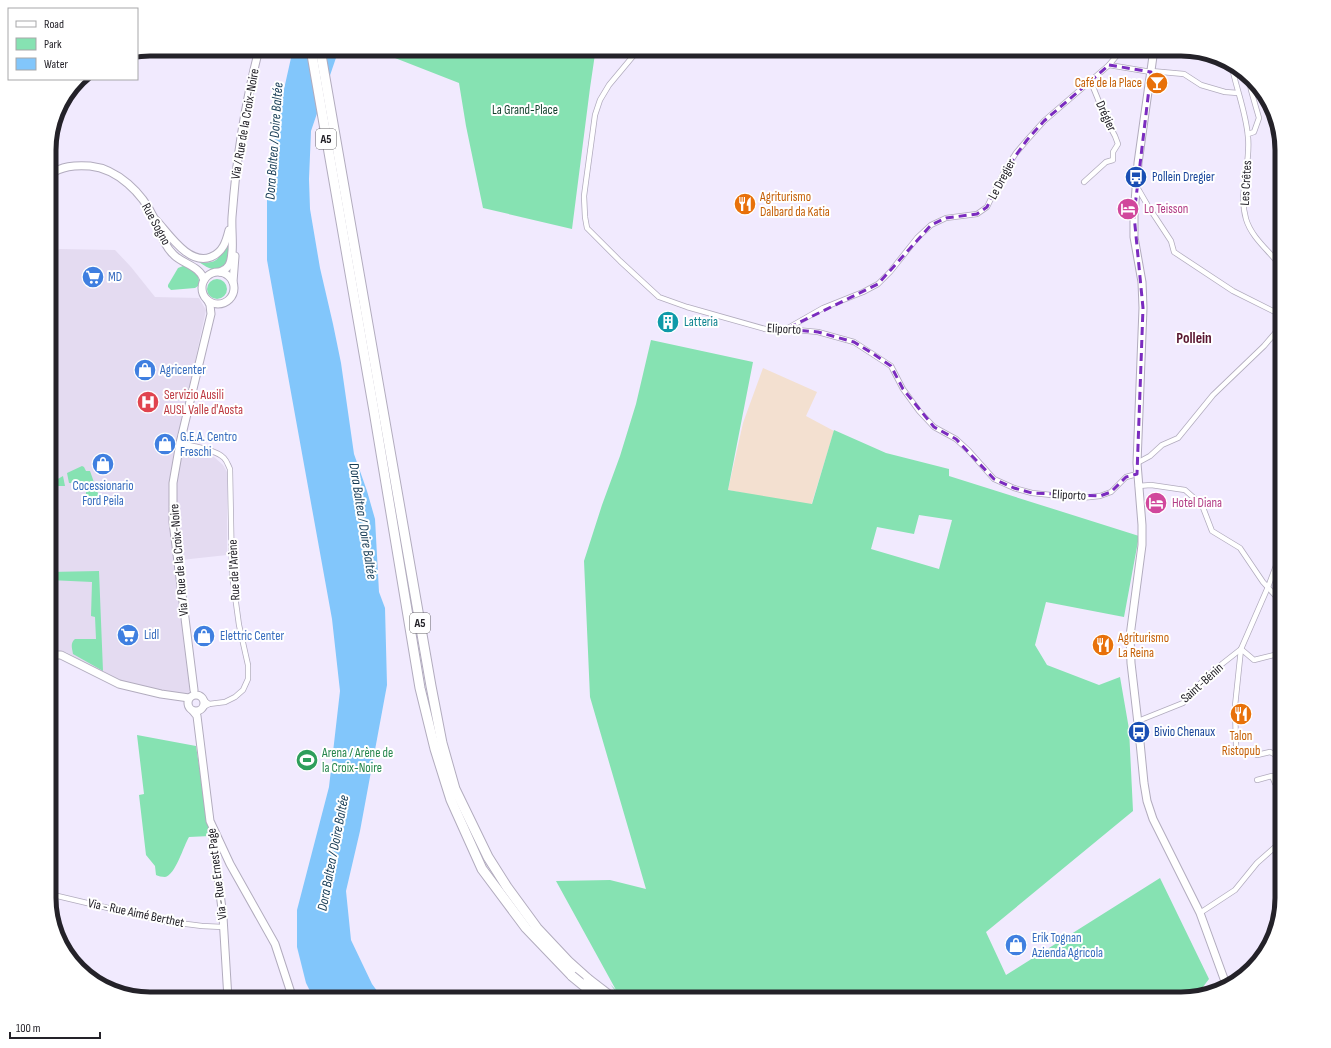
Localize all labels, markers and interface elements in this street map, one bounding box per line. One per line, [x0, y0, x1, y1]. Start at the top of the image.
legend [8, 8, 138, 80]
text: Road [44, 17, 64, 32]
text: Park [44, 37, 62, 52]
text: Water [44, 57, 68, 72]
street label: Via / Rue de la Croix-Noire [227, 67, 263, 181]
bar icon: Café de la Place [1144, 70, 1170, 96]
place label: Café de la Place [1075, 75, 1142, 91]
water label: Dora Baltea / Doire Baltée [261, 81, 287, 200]
street label: Drégier [1092, 98, 1120, 134]
park label: La Grand-Place [492, 102, 558, 118]
road number: A5 [316, 129, 336, 149]
street label: Le Dregier [985, 156, 1019, 202]
street label: Les Crêtes [1237, 160, 1255, 206]
bus stop icon: Pollein Dregier [1123, 164, 1149, 190]
place label: Pollein Dregier [1152, 169, 1215, 185]
place label: Agriturismo Dalbard da Katia [759, 189, 830, 220]
restaurant icon: Agriturismo Dalbard da Katia [732, 191, 758, 217]
hotel icon: Lo Teisson [1115, 196, 1141, 222]
street label: Rue Sogno [138, 200, 174, 248]
place label: Lo Teisson [1144, 201, 1188, 217]
supermarket icon: MD [80, 264, 106, 290]
place label: MD [108, 269, 122, 285]
building icon: Latteria [655, 309, 681, 335]
place label: Latteria [684, 314, 718, 330]
street label: Eliporto [766, 320, 802, 338]
district label: Pollein [1176, 329, 1212, 348]
shop icon: Agricenter [132, 357, 158, 383]
place label: Agricenter [159, 362, 206, 378]
place label: Servizio Ausili AUSL Valle d'Aosta [163, 387, 243, 418]
hospital icon: Servizio Ausili AUSL Valle d'Aosta [135, 389, 161, 415]
place label: G.E.A. Centro Freschi [180, 429, 237, 460]
shop icon: G.E.A. Centro Freschi [152, 431, 178, 457]
shop icon: Cocessionario Ford Peila [90, 451, 116, 477]
water label: Dora Baltea / Doire Baltée [345, 462, 381, 581]
place label: Cocessionario Ford Peila [72, 478, 134, 509]
street label: Eliporto [1051, 486, 1087, 504]
hotel icon: Hotel Diana [1143, 490, 1169, 516]
place label: Hotel Diana [1172, 495, 1222, 511]
street label: Via / Rue de la Croix-Noire [166, 503, 192, 617]
street label: Rue de l'Arène [224, 539, 244, 601]
road number: A5 [410, 613, 430, 633]
supermarket icon: Lidl [115, 622, 141, 648]
shop icon: Elettric Center [191, 623, 217, 649]
place label: Lidl [144, 627, 159, 643]
place label: Elettric Center [220, 628, 284, 644]
place label: Agriturismo La Reina [1117, 630, 1169, 661]
restaurant icon: Agriturismo La Reina [1090, 632, 1116, 658]
street label: Saint-Bénin [1177, 660, 1227, 706]
restaurant icon: Talon Ristopub [1228, 701, 1254, 727]
bus stop icon: Bivio Chenaux [1126, 719, 1152, 745]
place label: Bivio Chenaux [1154, 724, 1215, 740]
place label: Talon Ristopub [1222, 728, 1260, 759]
place label: Arena / Arène de la Croix-Noire [321, 745, 393, 776]
sports icon: Arena / Arène de la Croix-Noire [294, 747, 320, 773]
water label: Dora Baltea / Doire Baltée [313, 793, 353, 912]
street label: Via - Rue Ernest Page [203, 827, 231, 921]
street label: Via - Rue Aimé Berthet [86, 895, 186, 931]
place label: Erik Tognan Azienda Agricola [1031, 930, 1103, 961]
shop icon: Erik Tognan Azienda Agricola [1003, 932, 1029, 958]
scale bar [10, 1014, 100, 1040]
text: 100 m [16, 1021, 41, 1036]

